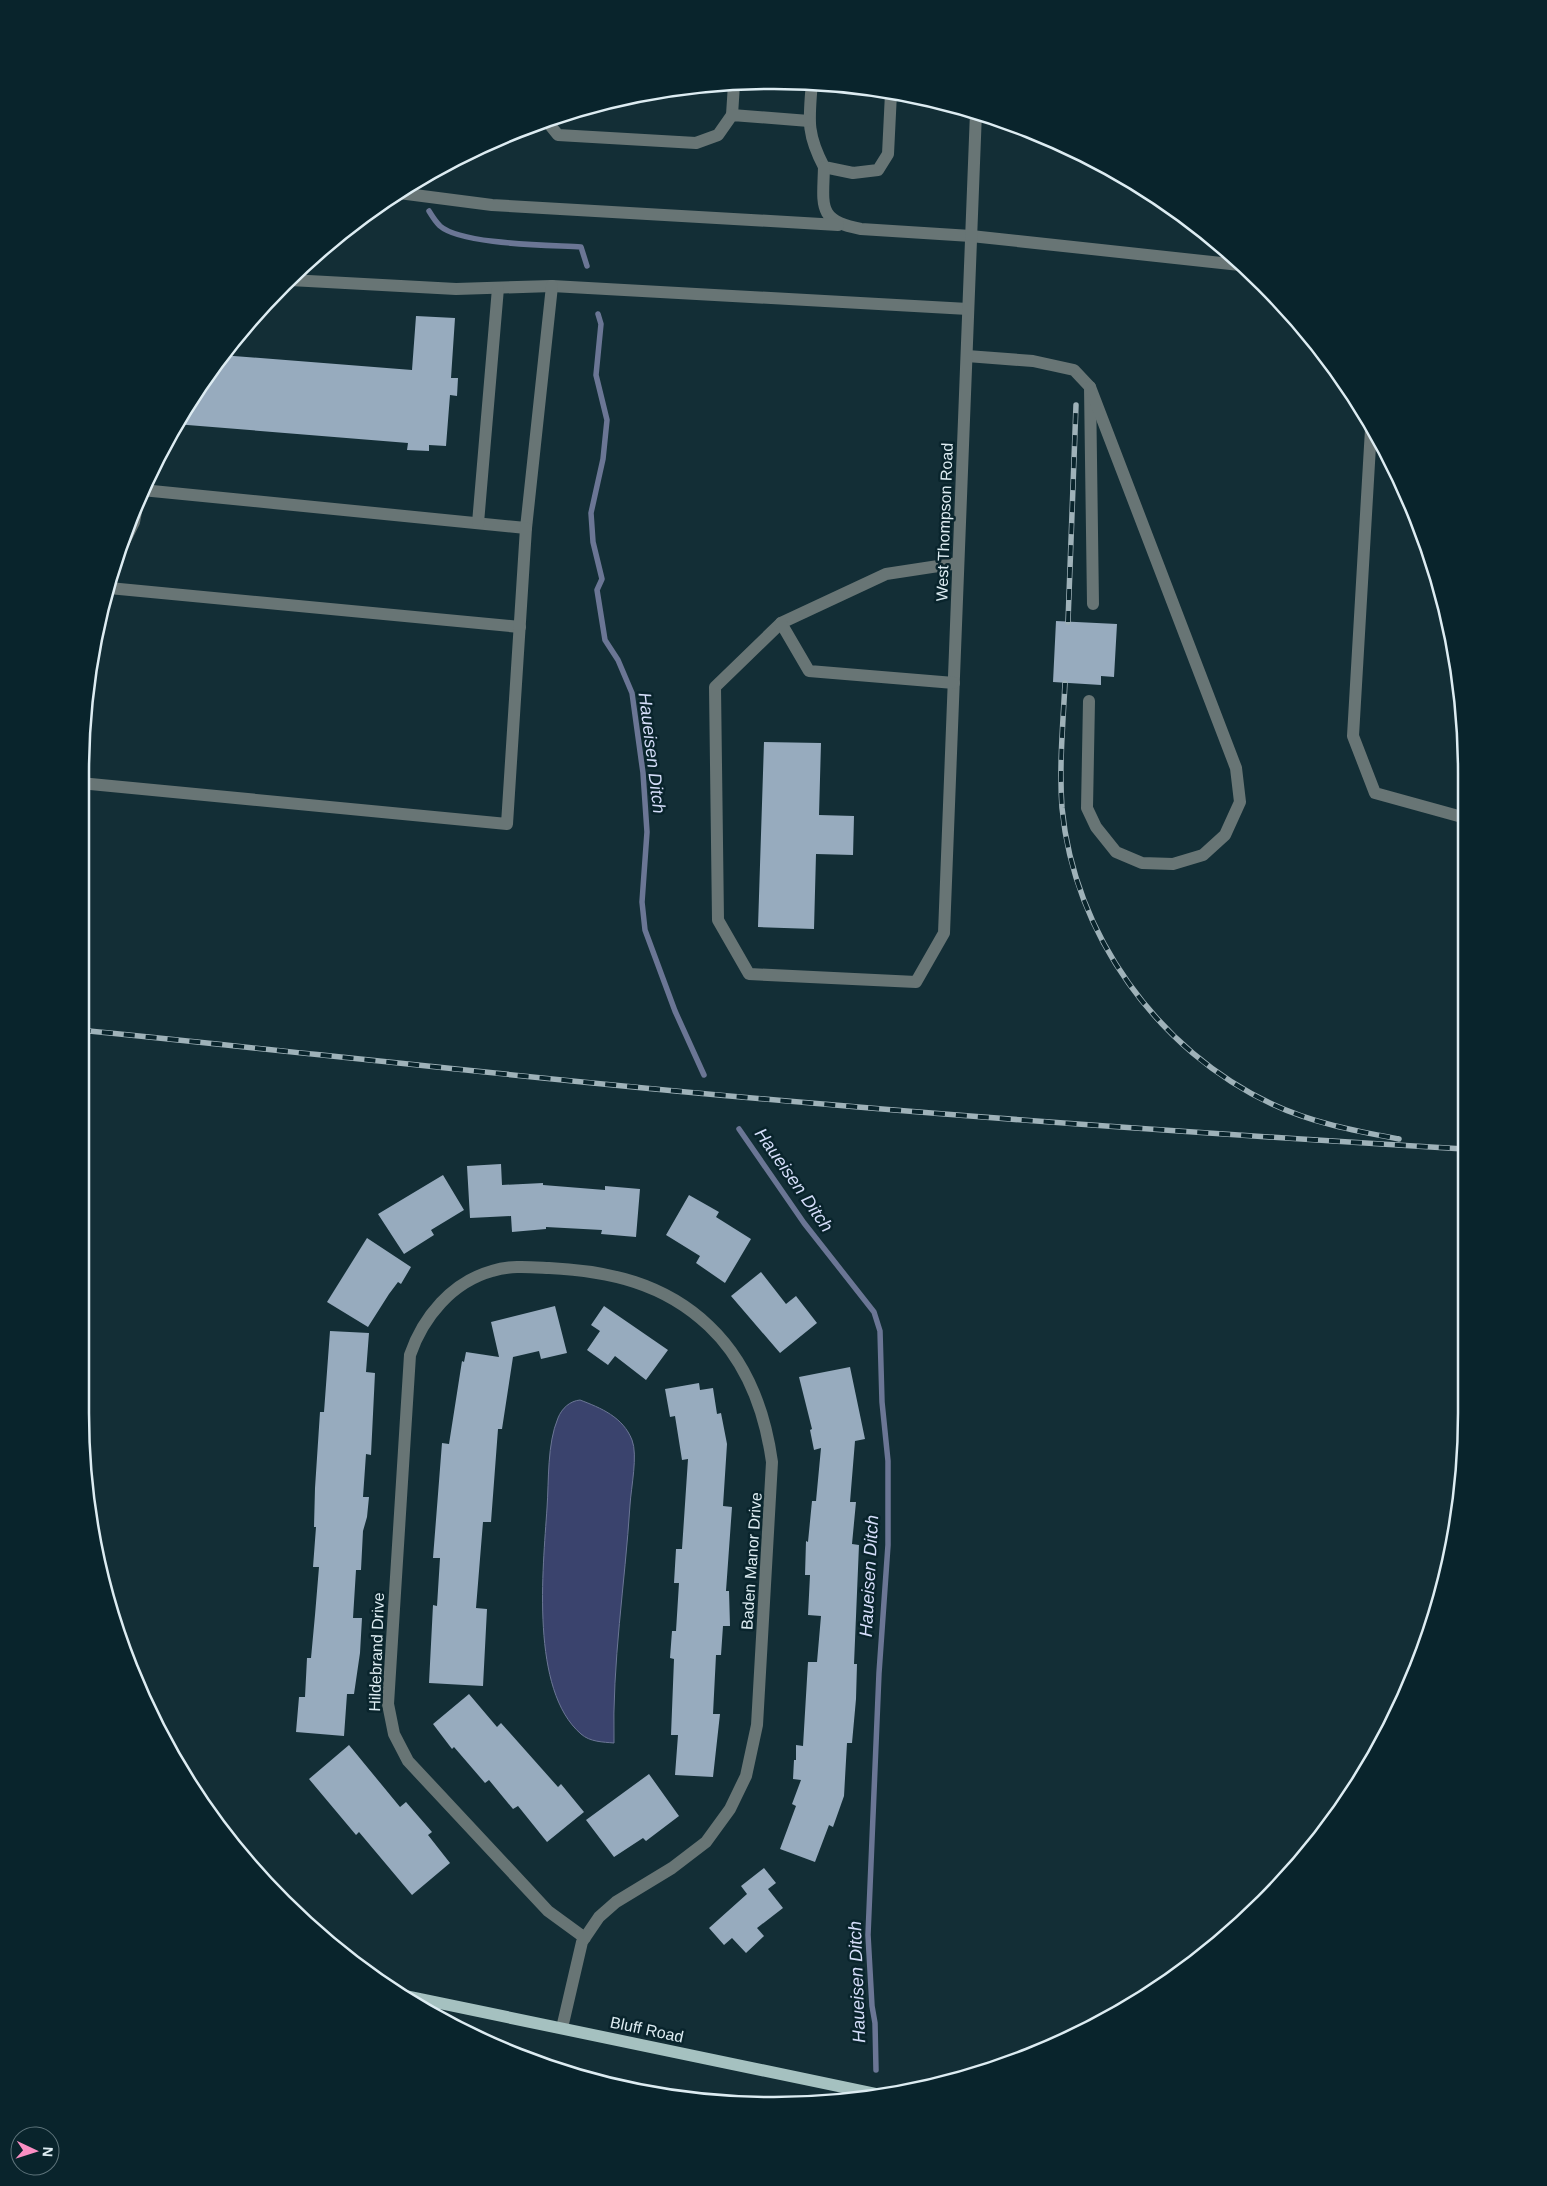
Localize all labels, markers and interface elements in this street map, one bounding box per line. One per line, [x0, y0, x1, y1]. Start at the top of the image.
street label: West Thompson Road [933, 442, 956, 602]
water label: Haueisen Ditch [635, 691, 669, 815]
water label: Haueisen Ditch [751, 1124, 837, 1236]
street label: Baden Manor Drive [738, 1492, 765, 1630]
water label: Haueisen Ditch [856, 1515, 882, 1637]
street label: Hildebrand Drive [366, 1592, 387, 1712]
water label: Haueisen Ditch [845, 1921, 869, 2043]
street label: Bluff Road [609, 2013, 685, 2046]
north arrow [10, 2126, 60, 2176]
text: N [40, 2146, 56, 2158]

